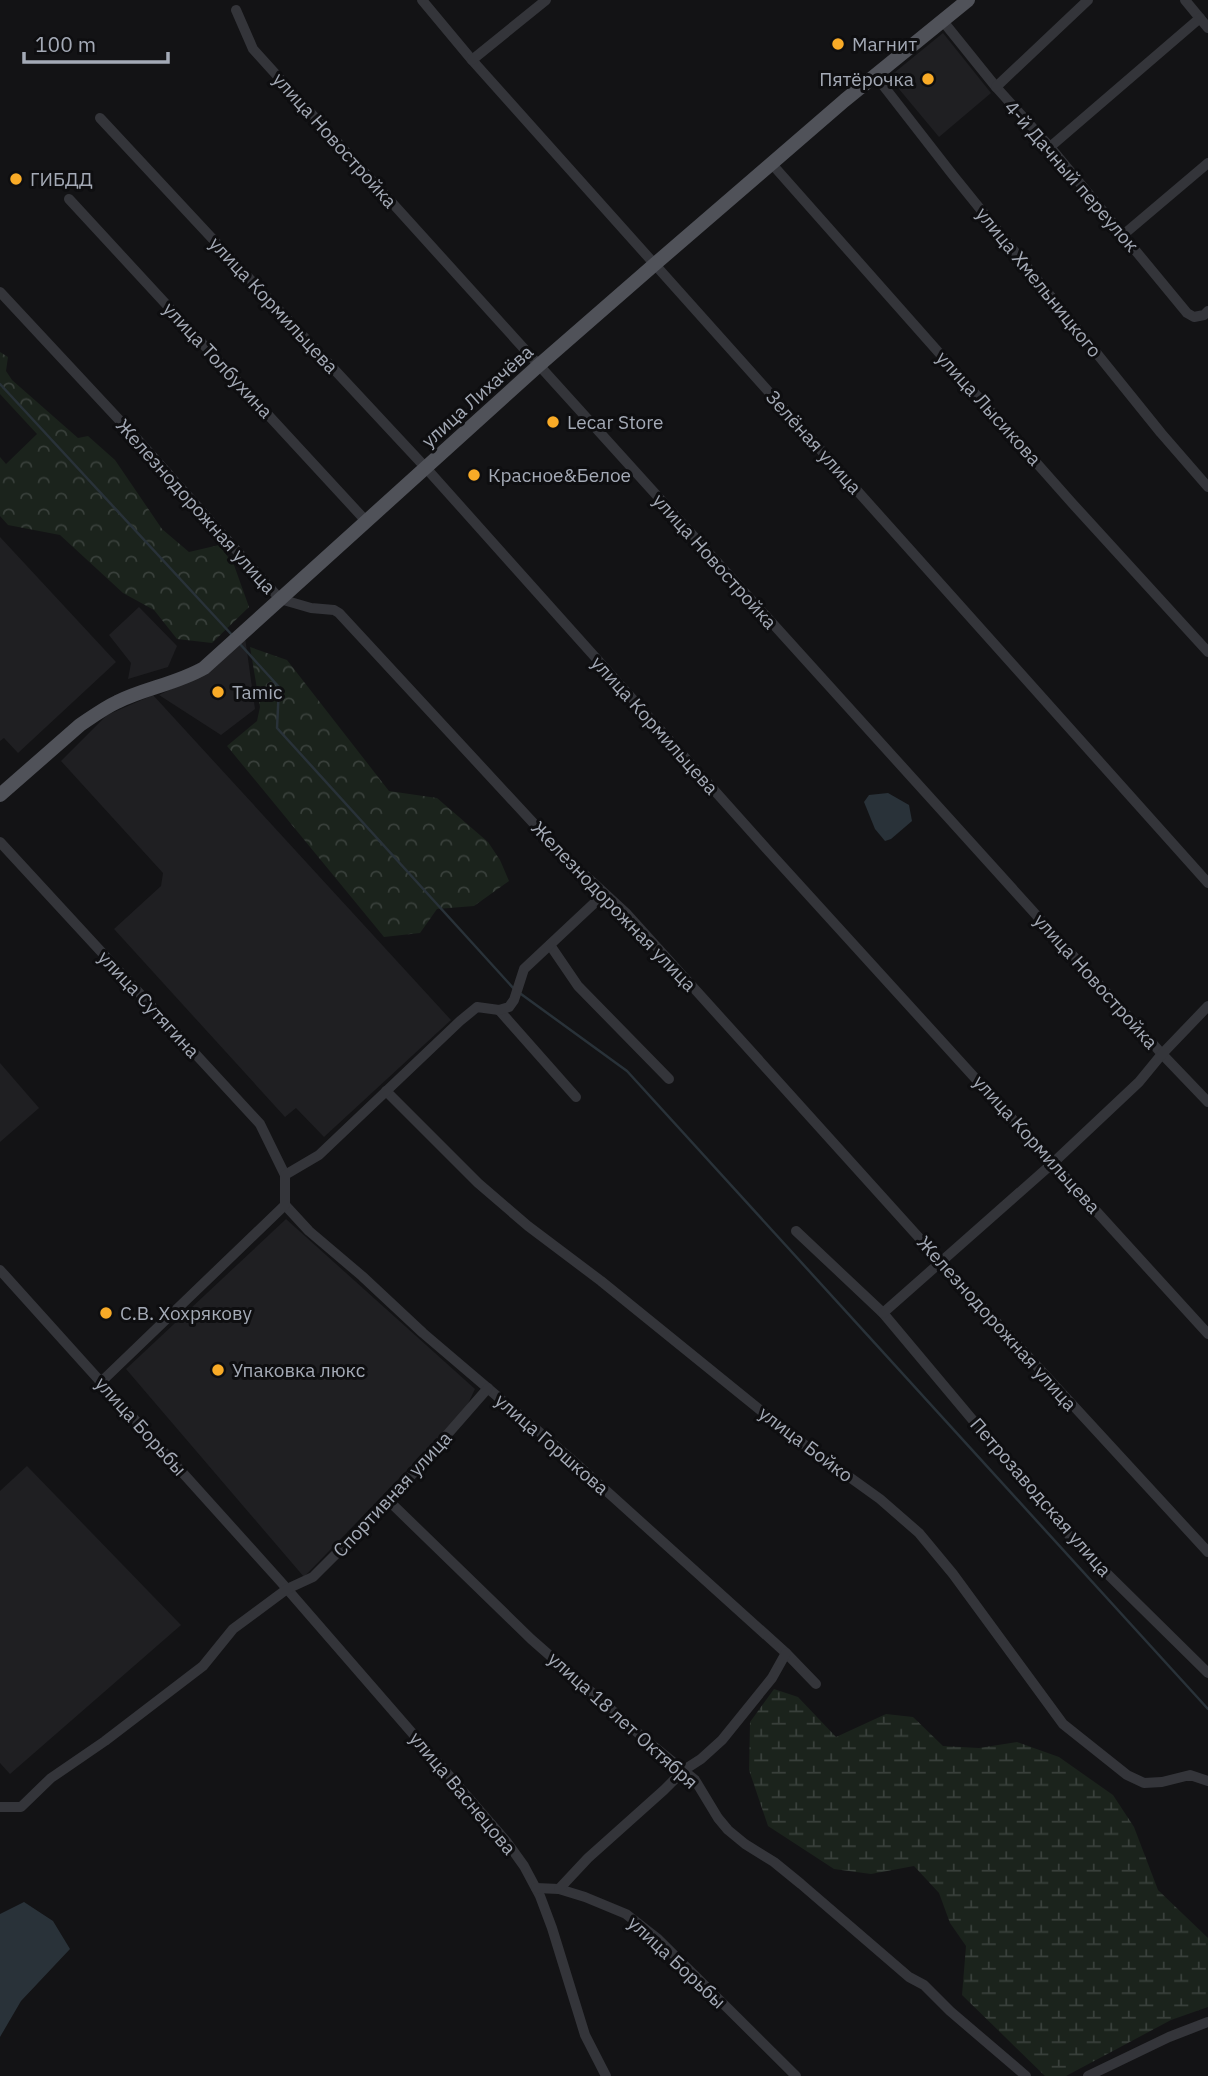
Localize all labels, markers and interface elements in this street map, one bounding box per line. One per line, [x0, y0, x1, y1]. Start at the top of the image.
scale bar [24, 21, 168, 65]
text: 100 m [35, 30, 96, 58]
place label: Магнит [852, 32, 917, 56]
marker: Магнит [830, 36, 846, 52]
street label: улица Новостройка [268, 67, 402, 213]
place label: Пятёрочка [819, 67, 914, 91]
marker: Пятёрочка [920, 71, 936, 87]
street label: 4-й Дачный переулок [1000, 95, 1144, 257]
place label: ГИБДД [30, 167, 93, 191]
marker: ГИБДД [8, 171, 24, 187]
street label: улица Хмельницкого [971, 202, 1107, 362]
street label: улица Кормильцева [204, 232, 344, 378]
street label: улица Толбухина [158, 297, 278, 423]
street label: улица Лихачёва [416, 340, 538, 452]
street label: улица Лысикова [931, 346, 1047, 470]
street label: Зелёная улица [761, 385, 867, 499]
place label: Lecar Store [567, 410, 664, 434]
street label: Железнодорожная улица [111, 413, 281, 599]
marker: Lecar Store [545, 414, 561, 430]
place label: Красное&Белое [488, 463, 631, 487]
marker: Красное&Белое [466, 467, 482, 483]
street label: улица Новостройка [648, 488, 782, 634]
street label: улица Кормильцева [586, 651, 724, 799]
place label: Tamic [232, 680, 283, 704]
marker: Tamic [210, 684, 226, 700]
street label: Железнодорожная улица [526, 816, 702, 996]
street label: улица Новостройка [1029, 908, 1163, 1054]
street label: улица Сутягина [93, 945, 205, 1063]
street label: улица Кормильцева [968, 1070, 1106, 1218]
street label: Железнодорожная улица [912, 1230, 1082, 1416]
place label: С.В. Хохрякову [120, 1301, 252, 1325]
marker: С.В. Хохрякову [98, 1305, 114, 1321]
place label: Упаковка люкс [232, 1358, 366, 1382]
marker: Упаковка люкс [210, 1362, 226, 1378]
street label: улица Борьбы [90, 1371, 192, 1481]
street label: улица Горшкова [490, 1388, 614, 1500]
street label: улица Бойко [754, 1401, 858, 1487]
street label: Петрозаводская улица [965, 1412, 1117, 1582]
street label: Спортивная улица [327, 1426, 457, 1562]
street label: улица 18 лет Октября [543, 1646, 703, 1794]
street label: улица Васнецова [404, 1726, 522, 1860]
street label: улица Борьбы [623, 1911, 731, 2013]

